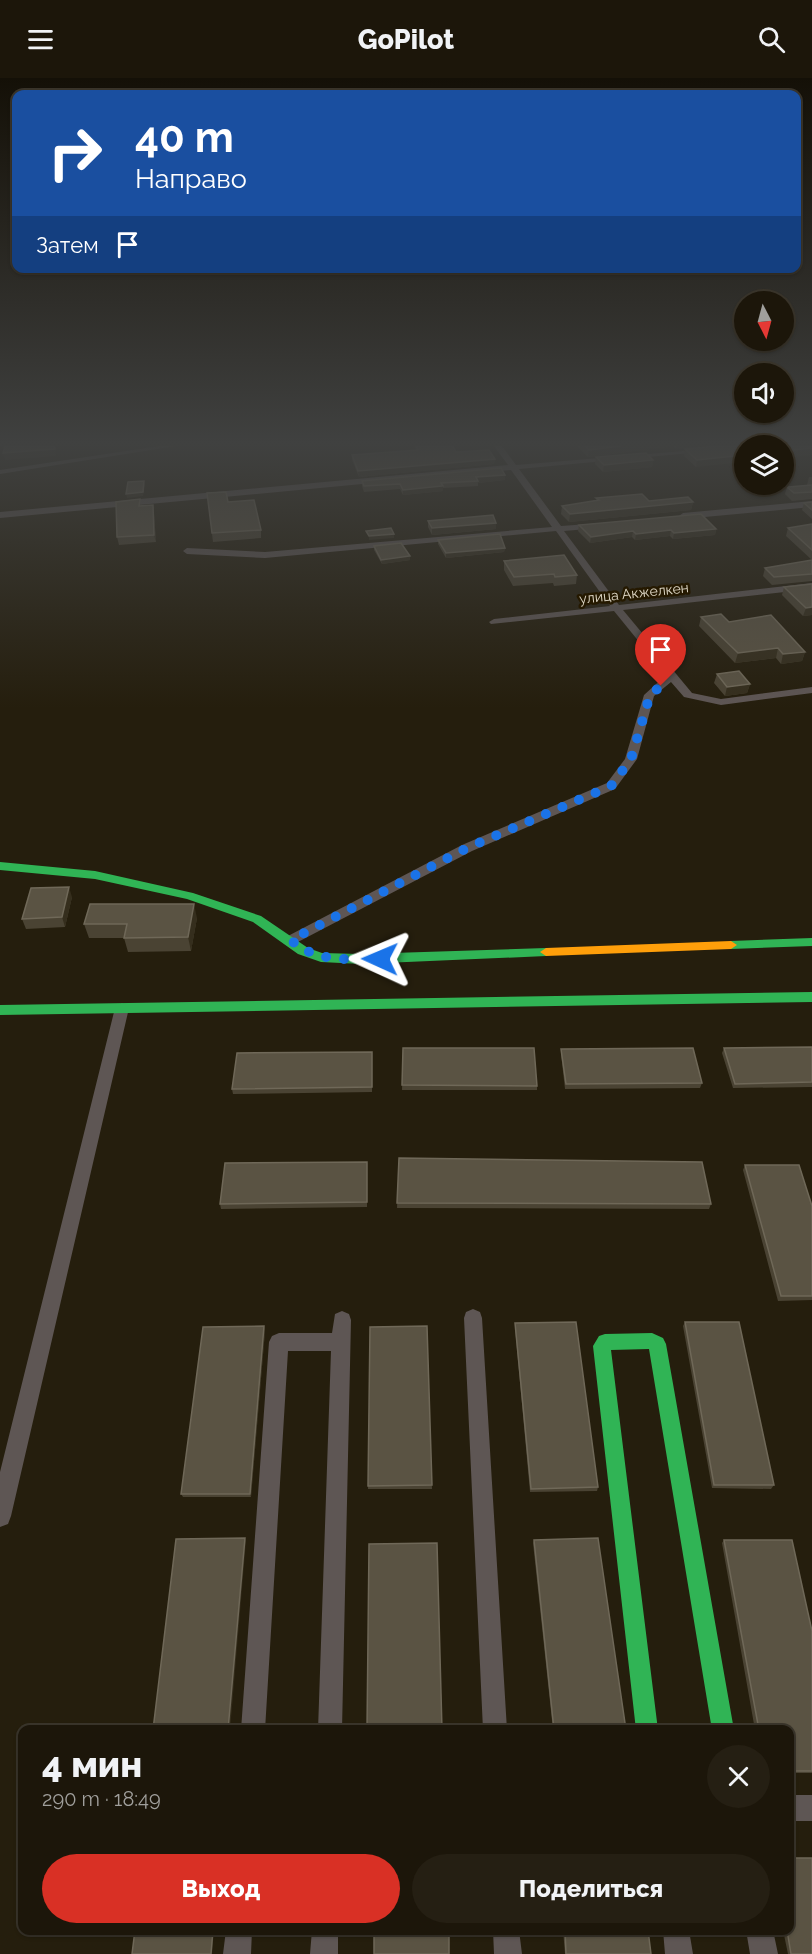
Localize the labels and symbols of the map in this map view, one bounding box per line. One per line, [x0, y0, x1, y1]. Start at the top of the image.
north arrow [734, 291, 794, 351]
street label: улица Акжелкен [578, 579, 690, 607]
pin [635, 624, 686, 686]
position arrow [348, 927, 412, 991]

